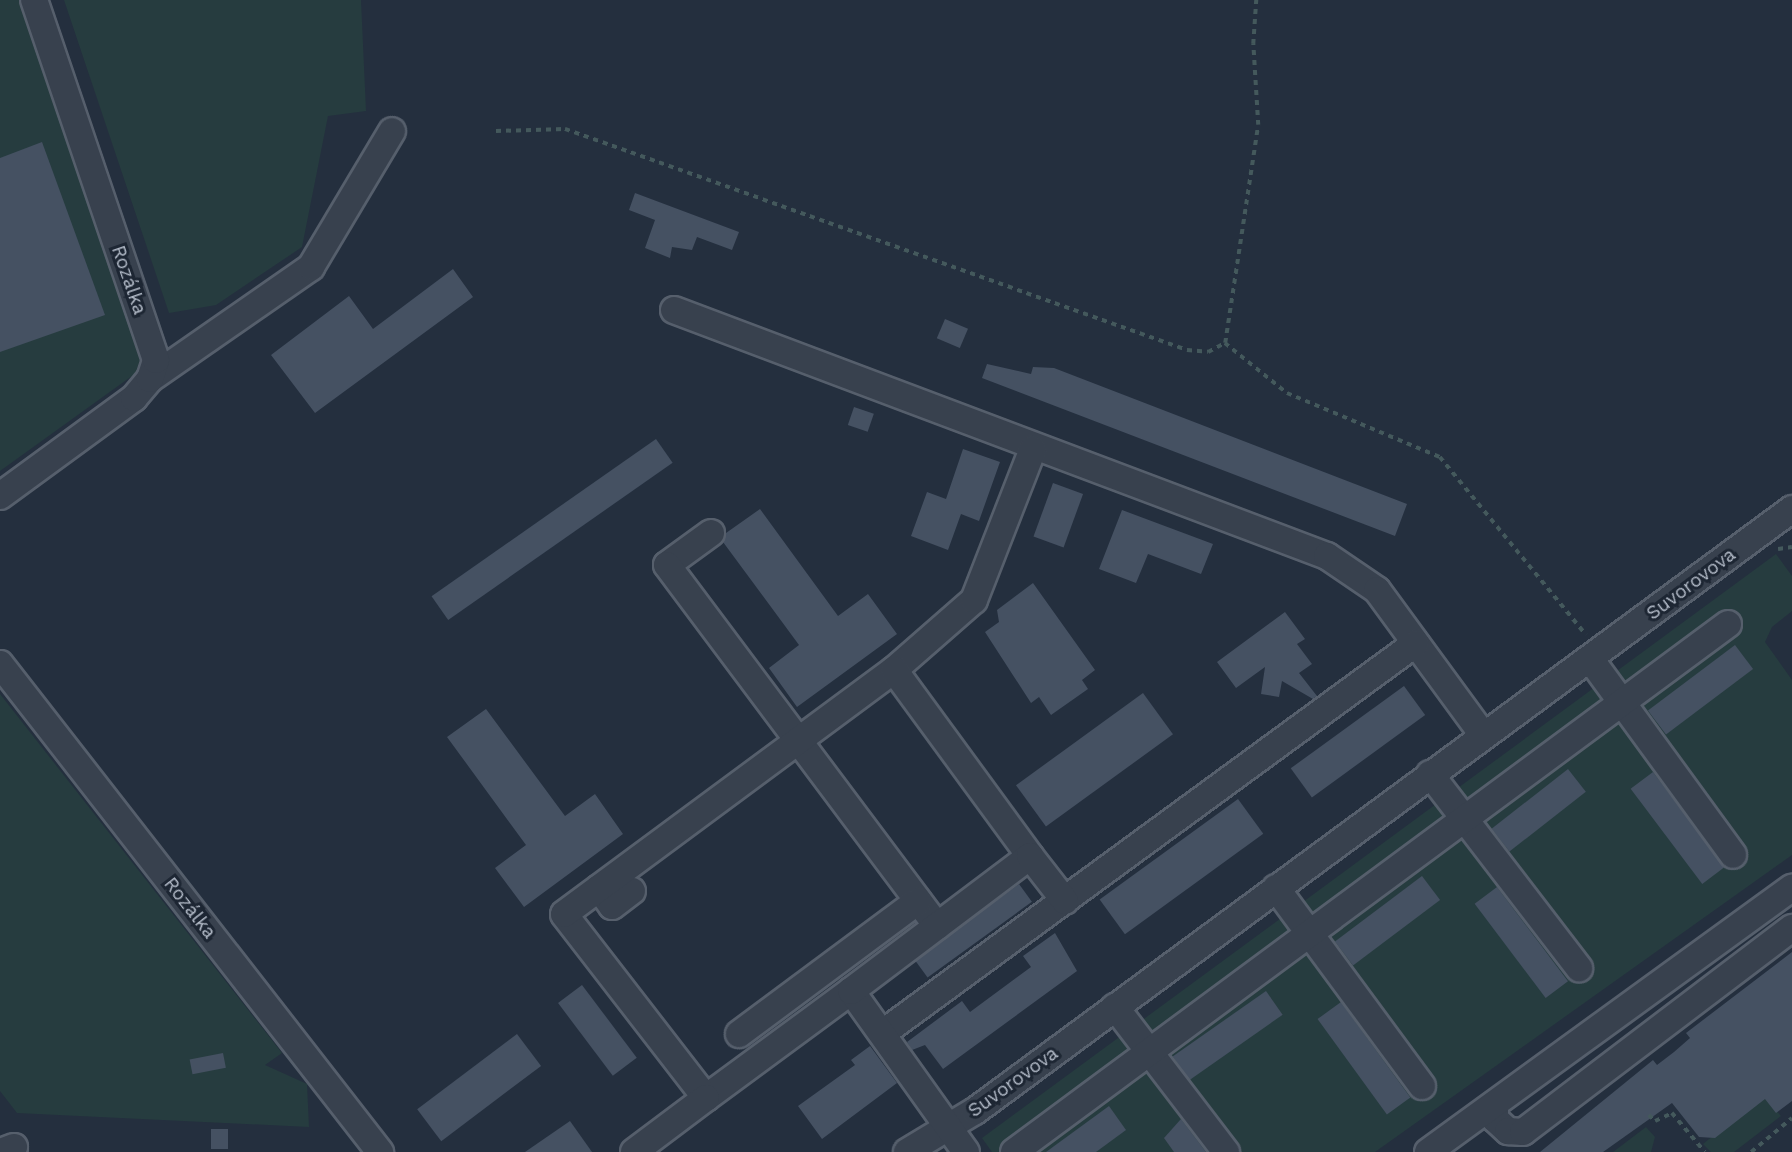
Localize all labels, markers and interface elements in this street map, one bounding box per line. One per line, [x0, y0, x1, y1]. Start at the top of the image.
street label: Rozálka [107, 242, 151, 318]
street label: Suvorovova [1642, 543, 1740, 625]
street label: Rozálka [159, 873, 221, 943]
street label: Suvorovova [964, 1042, 1062, 1122]

